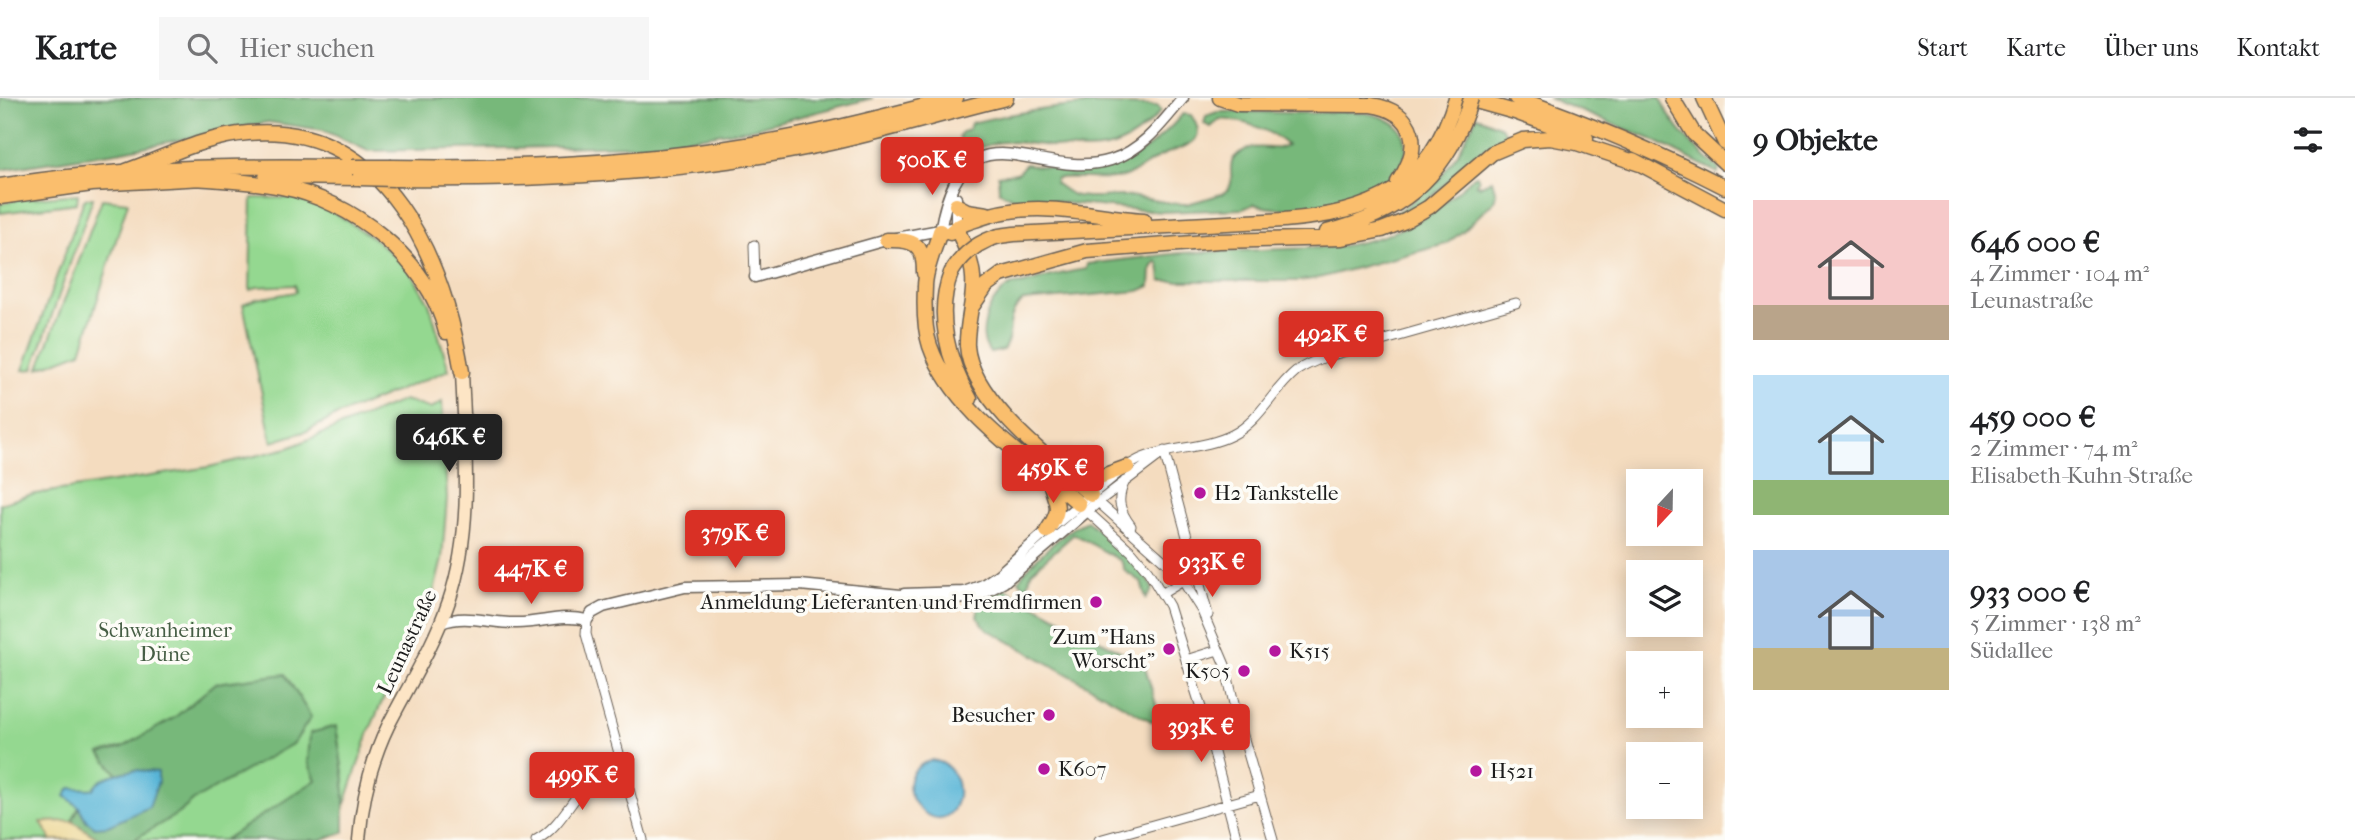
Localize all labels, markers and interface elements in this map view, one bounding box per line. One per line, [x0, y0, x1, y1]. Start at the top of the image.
search box [159, 17, 649, 80]
text: Karte [35, 29, 117, 68]
icon: search [183, 29, 221, 67]
text: Hier suchen [239, 33, 375, 64]
text: Start [1917, 34, 1968, 62]
text: Karte [2006, 34, 2066, 62]
text: Über uns [2104, 34, 2199, 62]
text: Kontakt [2237, 34, 2320, 62]
icon: filters [2289, 121, 2327, 159]
text: 9 Objekte [1753, 123, 1878, 158]
pin: 500K € [875, 138, 989, 197]
text: 500K € [897, 146, 967, 173]
text: 646 000 € [1970, 225, 2100, 260]
icon: home [1809, 228, 1893, 312]
text: 4 Zimmer · 104 m² [1970, 260, 2149, 287]
text: Leunastraße [1970, 287, 2093, 314]
pin: 492K € [1274, 312, 1388, 371]
text: 492K € [1295, 320, 1367, 347]
text: 459 000 € [1970, 400, 2096, 435]
icon: home [1809, 403, 1893, 487]
pin: 646K € [392, 414, 506, 474]
text: 646K € [412, 423, 486, 450]
text: 2 Zimmer · 74 m² [1970, 435, 2138, 462]
pin: 459K € [996, 446, 1110, 505]
text: 459K € [1018, 454, 1088, 481]
text: Elisabeth-Kuhn-Straße [1970, 462, 2193, 489]
north arrow [1626, 469, 1703, 546]
map controls [1626, 469, 1703, 819]
place label: H2 Tankstelle [1214, 481, 1338, 505]
marker: H2 Tankstelle [1192, 485, 1208, 501]
pin: 379K € [678, 510, 792, 570]
text: 379K € [701, 519, 769, 546]
pin: 933K € [1155, 540, 1269, 599]
pin: 447K € [474, 546, 588, 606]
text: 933K € [1179, 548, 1245, 575]
text: 447K € [494, 555, 568, 582]
button: layers [1626, 560, 1703, 637]
text: 933 000 € [1970, 575, 2091, 610]
icon: home [1809, 578, 1893, 662]
street label: Leunastraße [372, 586, 442, 698]
place label: Anmeldung Lieferanten und Fremdfirmen [700, 590, 1082, 614]
marker: Anmeldung Lieferanten und Fremdfirmen [1088, 594, 1104, 610]
text: 5 Zimmer · 138 m² [1970, 610, 2141, 637]
park label: Schwanheimer Düne [98, 618, 232, 666]
place label: Zum "Hans Worscht" [1053, 625, 1155, 673]
text: Südallee [1970, 637, 2053, 664]
place label: K515 [1289, 639, 1330, 663]
marker: Zum "Hans Worscht" [1161, 641, 1177, 657]
marker: K515 [1267, 643, 1283, 659]
button: + [1626, 651, 1703, 728]
place label: K505 [1185, 659, 1230, 683]
marker: K505 [1236, 663, 1252, 679]
place label: Besucher [951, 703, 1035, 727]
pin: 393K € [1144, 704, 1258, 764]
marker: Besucher [1041, 707, 1057, 723]
text: 393K € [1168, 713, 1234, 740]
button: − [1626, 742, 1703, 819]
pin: 499K € [525, 752, 639, 812]
place label: K607 [1058, 757, 1106, 781]
place label: H521 [1490, 759, 1534, 783]
text: 499K € [545, 761, 619, 788]
marker: K607 [1036, 761, 1052, 777]
marker: H521 [1468, 763, 1484, 779]

